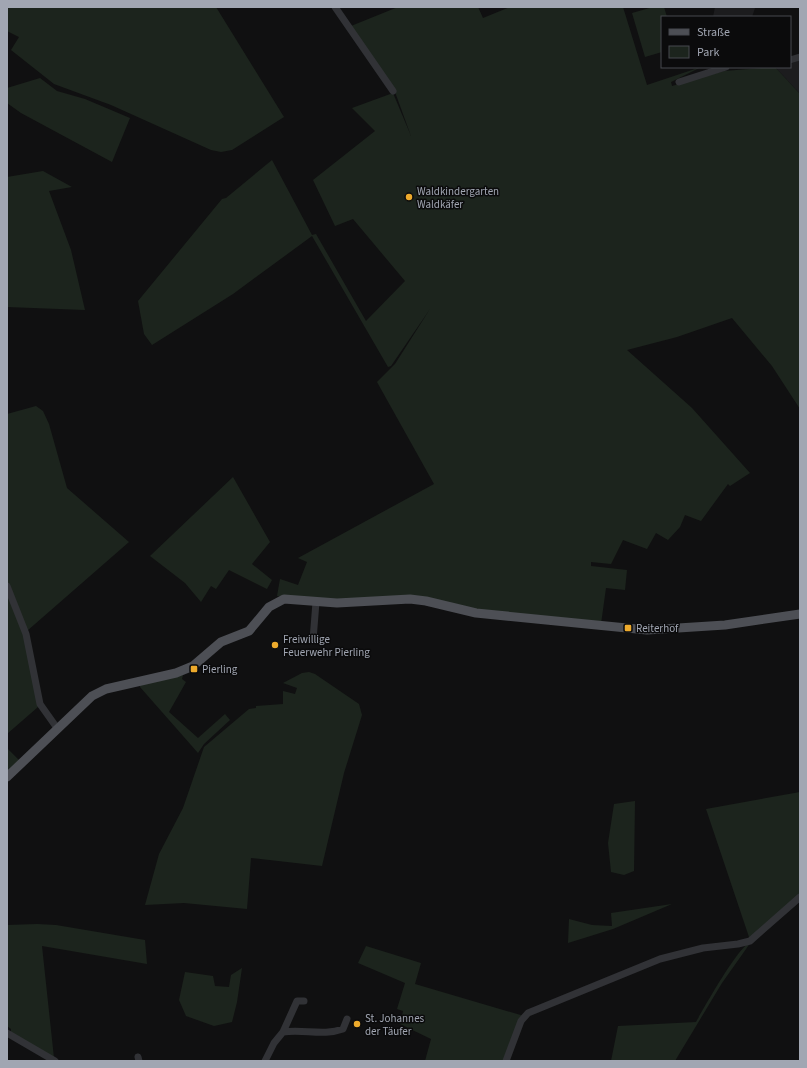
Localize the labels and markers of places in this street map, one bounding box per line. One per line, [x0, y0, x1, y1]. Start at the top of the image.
place label: Waldkindergarten Waldkäfer [417, 184, 499, 212]
marker: Waldkindergarten Waldkäfer [404, 192, 414, 202]
place label: Reiterhof [636, 621, 679, 636]
marker: Reiterhof [623, 623, 633, 633]
place label: Freiwillige Feuerwehr Pierling [283, 632, 370, 660]
marker: Freiwillige Feuerwehr Pierling [270, 640, 280, 650]
place label: Pierling [202, 662, 238, 677]
marker: Pierling [189, 664, 199, 674]
place label: St. Johannes der Täufer [365, 1011, 425, 1039]
marker: St. Johannes der Täufer [352, 1019, 362, 1029]

